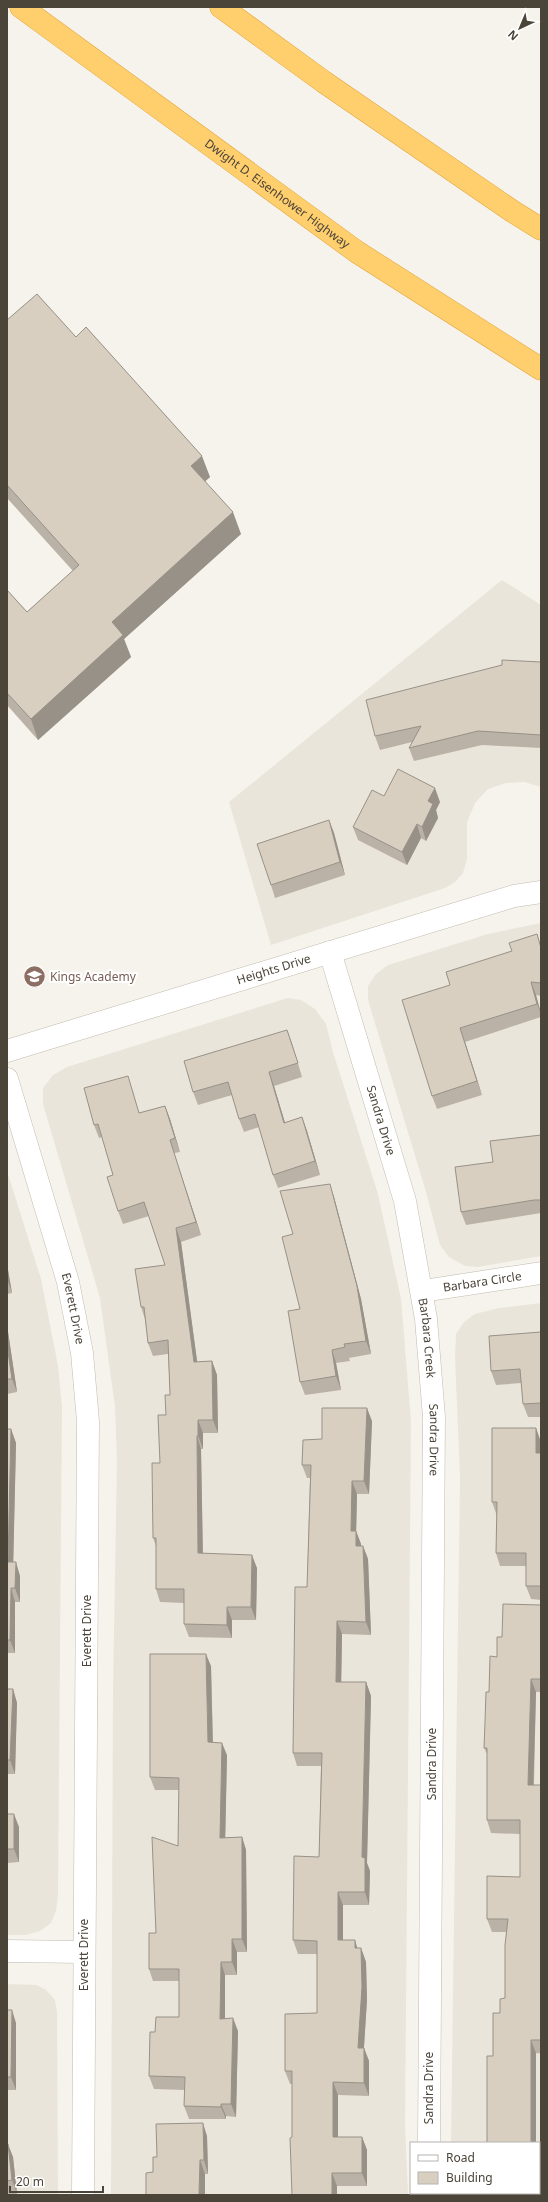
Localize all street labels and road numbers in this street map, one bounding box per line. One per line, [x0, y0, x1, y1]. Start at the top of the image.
street label: Dwight D. Eisenhower Highway [201, 135, 354, 253]
street label: Heights Drive [235, 950, 313, 988]
street label: Sandra Drive [363, 1083, 400, 1158]
street label: Barbara Circle [442, 1267, 523, 1296]
street label: Everett Drive [58, 1271, 89, 1346]
street label: Barbara Creek [414, 1297, 440, 1379]
street label: Sandra Drive [425, 1403, 443, 1476]
street label: Everett Drive [78, 1595, 95, 1667]
street label: Sandra Drive [423, 1728, 440, 1800]
street label: Everett Drive [75, 1919, 92, 1991]
street label: Sandra Drive [420, 2052, 437, 2124]

